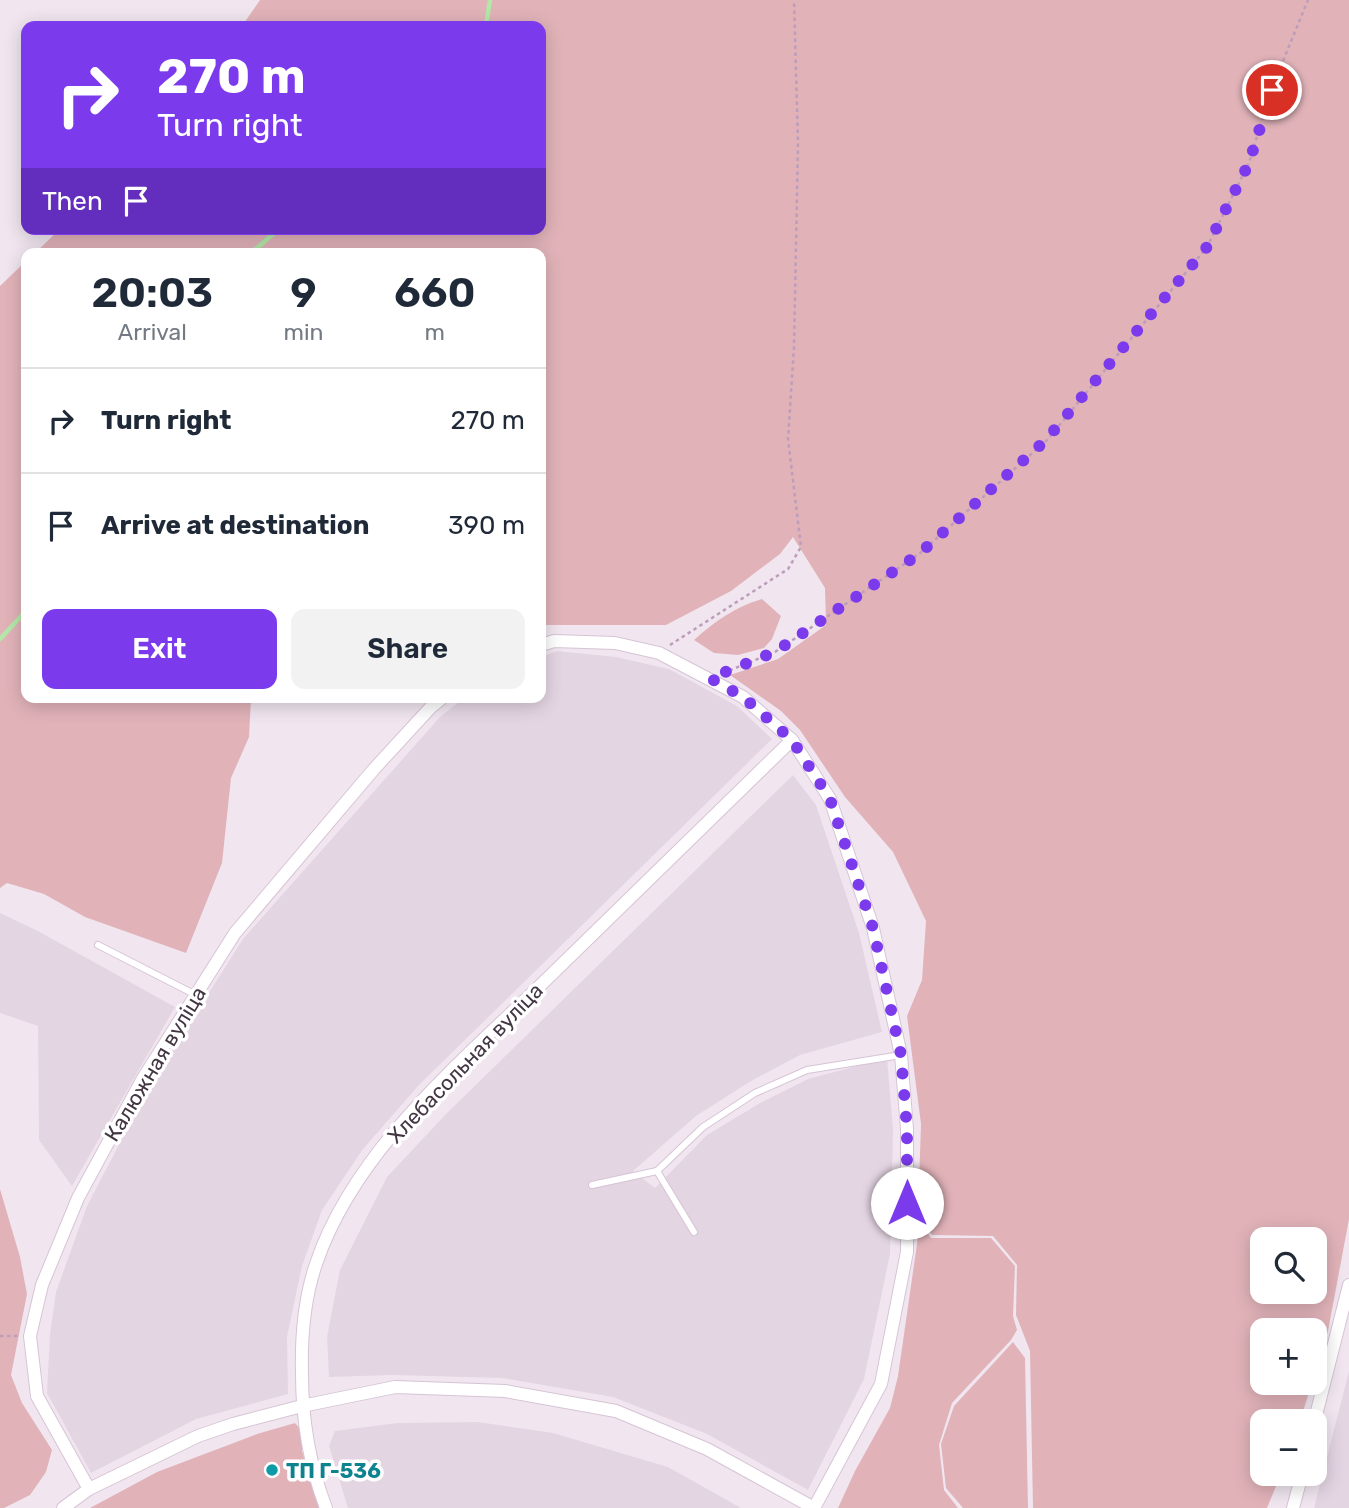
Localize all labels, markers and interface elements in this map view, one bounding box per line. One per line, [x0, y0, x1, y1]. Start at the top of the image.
text: 270 m [157, 47, 306, 105]
icon: right [42, 49, 133, 140]
pin [1242, 60, 1302, 120]
icon: arrive [1253, 71, 1291, 109]
text: Turn right [157, 106, 302, 144]
icon: arrive [117, 182, 155, 220]
text: Then [42, 186, 103, 217]
text: 20:03 [91, 268, 213, 318]
text: 9 [290, 268, 317, 318]
text: 660 [394, 268, 476, 318]
text: Arrival [118, 318, 187, 346]
text: min [284, 318, 323, 346]
text: m [425, 318, 445, 346]
icon: right [42, 402, 80, 440]
text: Turn right [101, 405, 231, 436]
text: 270 m [450, 405, 525, 436]
icon: arrive [42, 507, 80, 545]
text: Arrive at destination [101, 510, 369, 541]
text: 390 m [448, 510, 525, 541]
button: Exit [42, 609, 277, 689]
button: Share [291, 609, 525, 689]
street label: Хлебасольная вуліца [382, 978, 548, 1148]
street label: Калюжная вуліца [99, 982, 211, 1146]
position arrow [870, 1166, 944, 1240]
map controls [1250, 1227, 1327, 1486]
button: search [1250, 1227, 1327, 1304]
button: + [1250, 1318, 1327, 1395]
button: − [1250, 1409, 1327, 1486]
place label: ТП Г-536 [286, 1458, 381, 1483]
marker: ТП Г-536 [264, 1462, 280, 1478]

